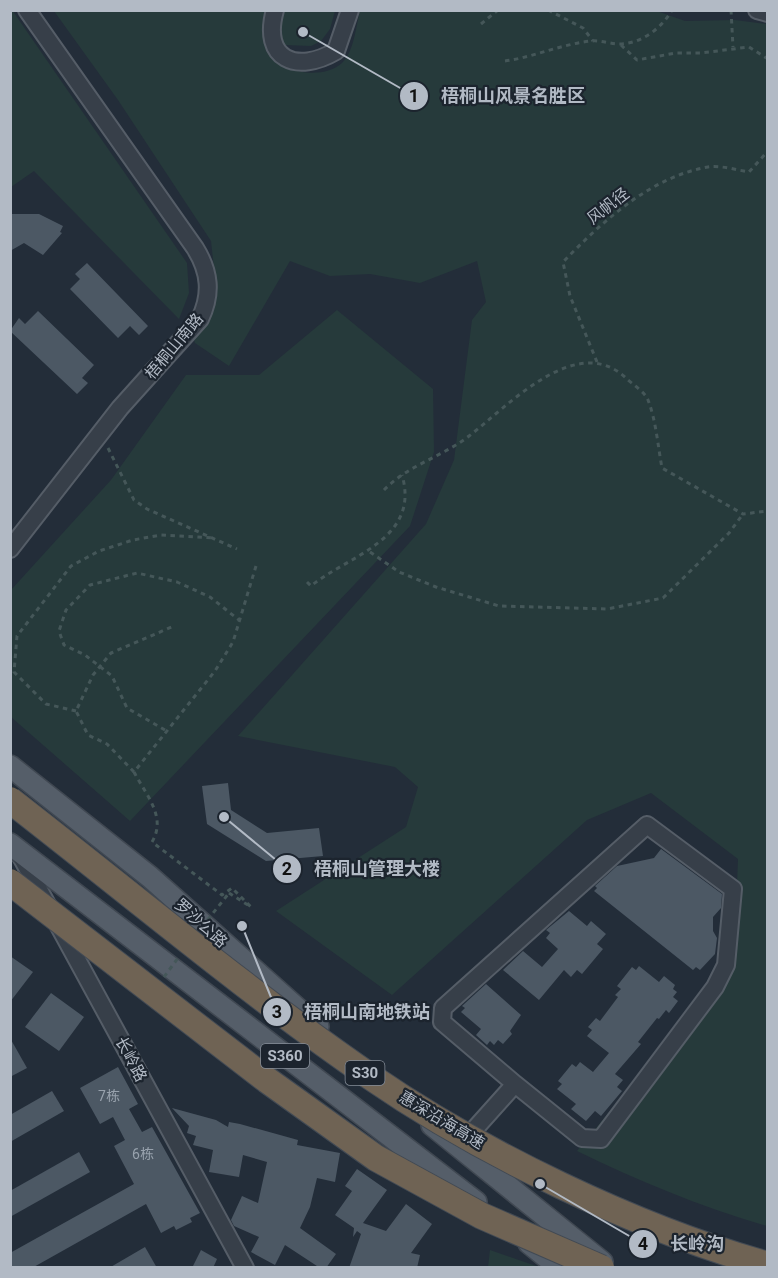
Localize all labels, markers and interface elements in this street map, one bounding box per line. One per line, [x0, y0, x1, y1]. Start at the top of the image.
callout: 梧桐山风景名胜区 [399, 78, 597, 114]
text: 1 [409, 85, 419, 106]
text: 梧桐山风景名胜区 [441, 85, 585, 106]
street label: 风帆径 [583, 184, 633, 228]
street label: 梧桐山南路 [141, 309, 207, 383]
callout: 梧桐山管理大楼 [272, 851, 452, 887]
text: 2 [282, 858, 292, 879]
text: 梧桐山管理大楼 [314, 858, 440, 879]
street label: 罗沙公路 [171, 895, 231, 951]
callout: 梧桐山南地铁站 [262, 994, 442, 1030]
text: 3 [272, 1001, 282, 1022]
text: 梧桐山南地铁站 [304, 1001, 430, 1022]
street label: 长岭路 [111, 1033, 151, 1085]
road number: S360 [261, 1044, 309, 1068]
road number: S30 [346, 1061, 385, 1085]
street label: 惠深沿海高速 [396, 1087, 488, 1153]
house number: 7栋 [98, 1088, 120, 1104]
house number: 6栋 [132, 1146, 154, 1162]
callout: 长岭沟 [628, 1226, 736, 1262]
text: 4 [638, 1233, 648, 1254]
text: 长岭沟 [670, 1233, 724, 1254]

